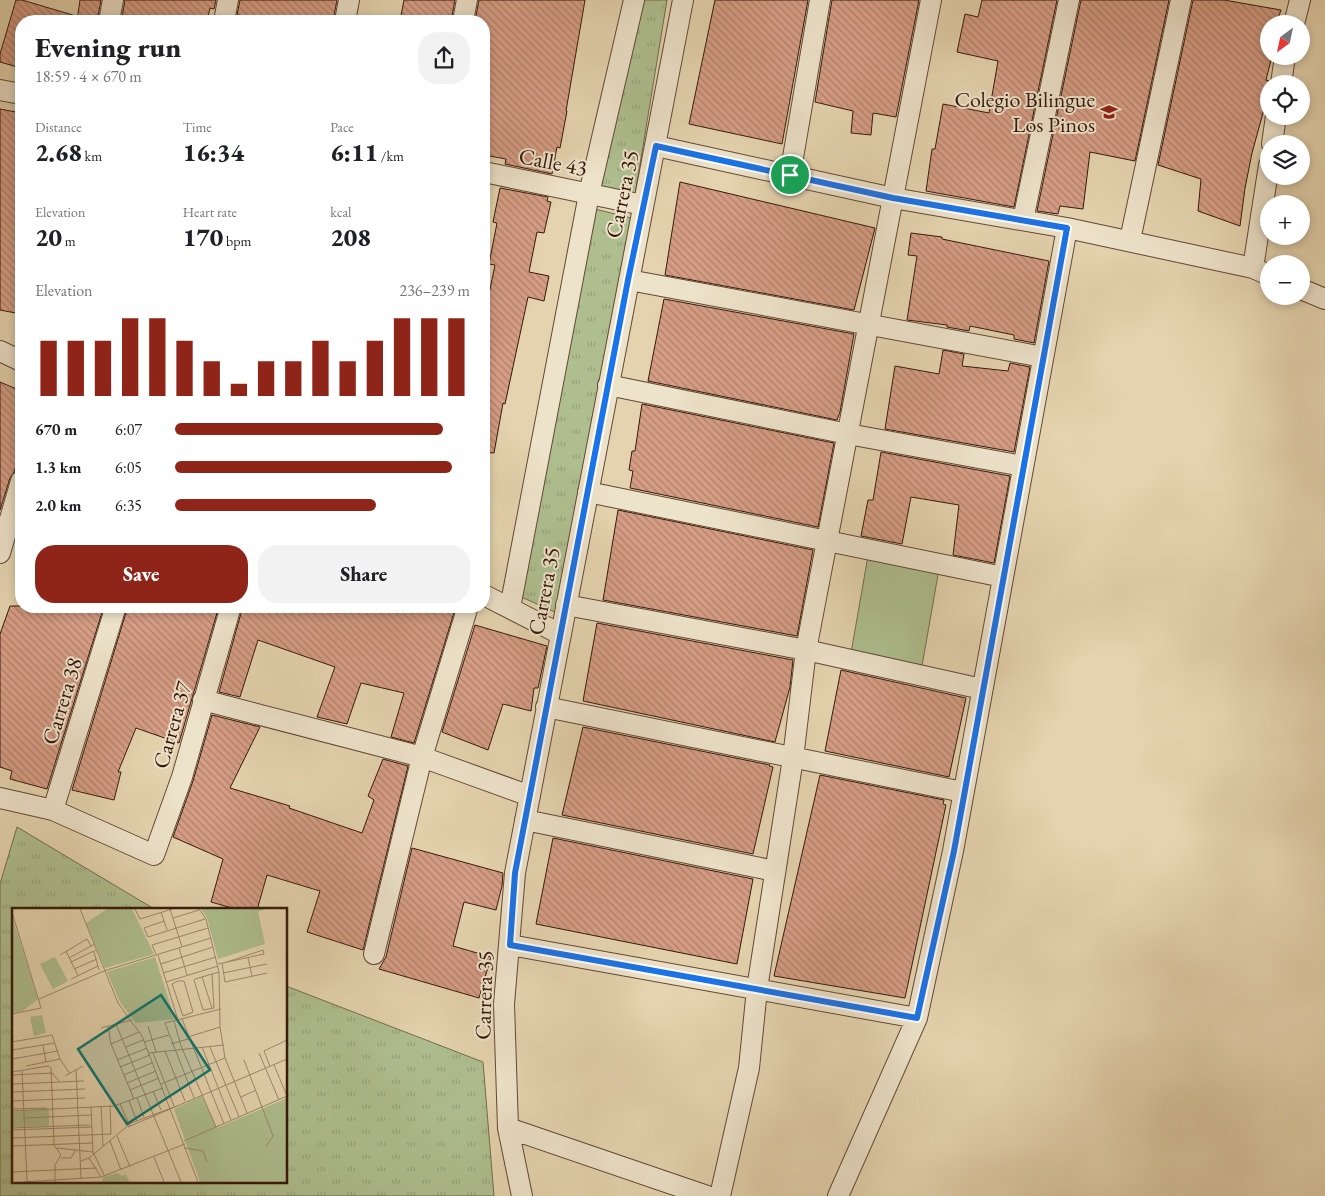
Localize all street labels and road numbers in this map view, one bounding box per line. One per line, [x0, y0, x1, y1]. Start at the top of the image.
street label: Calle 43 [516, 141, 590, 183]
street label: Carrera 35 [599, 147, 645, 241]
street label: Carrera 35 [521, 544, 567, 638]
street label: Carrera 38 [35, 654, 89, 748]
street label: Carrera 37 [146, 678, 198, 772]
street label: Carrera 35 [468, 950, 500, 1040]

